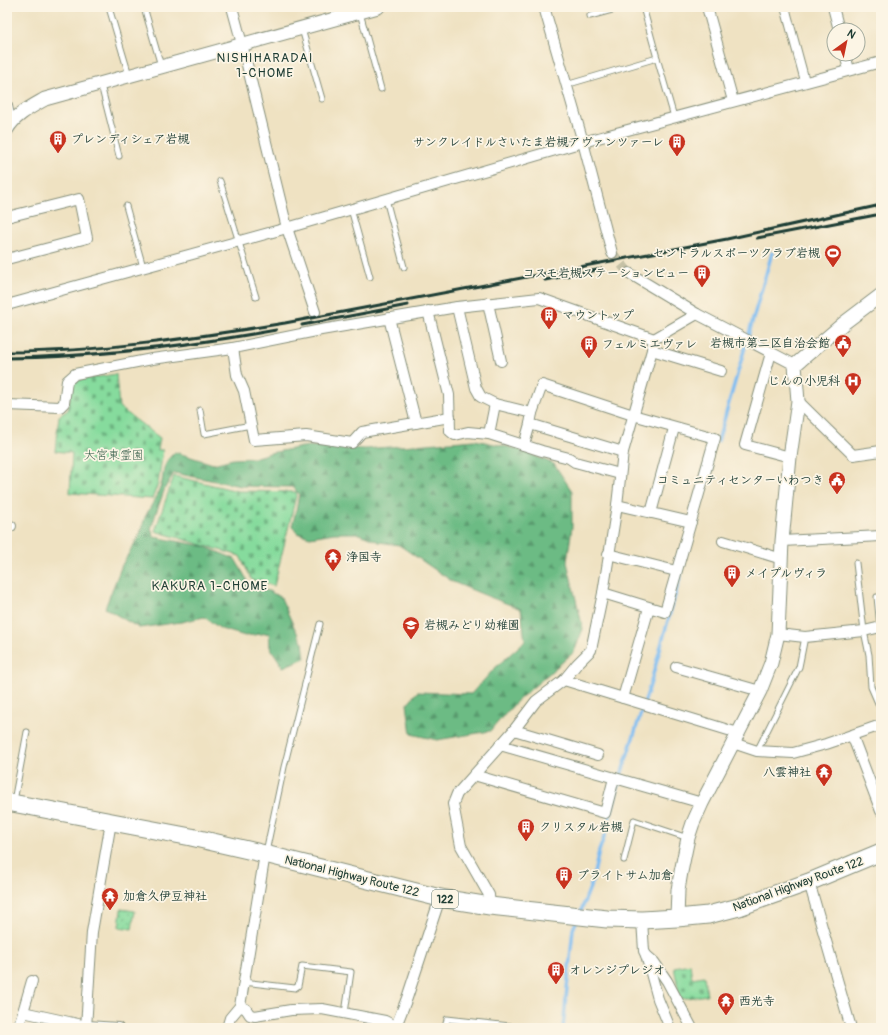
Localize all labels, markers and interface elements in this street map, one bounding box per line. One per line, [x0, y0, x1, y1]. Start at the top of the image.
north arrow [826, 22, 866, 62]
text: N [845, 27, 858, 42]
district label: NISHIHARADAI 1-CHOME [217, 50, 313, 81]
building icon: プレンディシェア岩槻 [48, 129, 68, 154]
place label: プレンディシェア岩槻 [71, 132, 190, 147]
building icon: サンクレイドルさいたま岩槻アヴァンツァーレ [667, 132, 687, 157]
place label: サンクレイドルさいたま岩槻アヴァンツァーレ [413, 135, 664, 150]
sports icon: セントラルスポーツクラブ岩槻 [823, 243, 843, 268]
place label: セントラルスポーツクラブ岩槻 [653, 246, 820, 261]
building icon: コスモ岩槻ステーションビュー [692, 263, 712, 288]
place label: コスモ岩槻ステーションビュー [522, 266, 689, 281]
building icon: マウントップ [539, 305, 559, 330]
place label: マウントップ [562, 308, 634, 323]
public building icon: 岩槻市第二区自治会館 [833, 333, 853, 358]
building icon: フェルミエヴァレ [579, 334, 599, 359]
place label: 岩槻市第二区自治会館 [710, 336, 830, 351]
place label: フェルミエヴァレ [602, 337, 697, 352]
hospital icon: じんの小児科 [843, 371, 863, 396]
place label: じんの小児科 [768, 374, 840, 389]
park label: 大宮東霊園 [84, 448, 144, 463]
public building icon: コミュニティセンターいわつき [827, 470, 847, 495]
place label: コミュニティセンターいわつき [657, 473, 824, 488]
temple icon: 浄国寺 [323, 547, 343, 572]
place label: 浄国寺 [346, 550, 382, 565]
building icon: メイプルヴィラ [722, 563, 742, 588]
place label: メイプルヴィラ [745, 566, 827, 581]
district label: KAKURA 1-CHOME [152, 578, 268, 594]
school or university icon: 岩槻みどり幼稚園 [401, 615, 421, 640]
place label: 岩槻みどり幼稚園 [424, 618, 520, 633]
temple icon: 八雲神社 [814, 762, 834, 787]
place label: 八雲神社 [763, 765, 811, 780]
building icon: クリスタル岩槻 [516, 817, 536, 842]
place label: クリスタル岩槻 [539, 820, 623, 835]
street label: National Highway Route 122 [283, 852, 421, 901]
street label: National Highway Route 122 [731, 854, 866, 915]
building icon: ブライトサム加倉 [554, 865, 574, 890]
place label: ブライトサム加倉 [577, 868, 673, 883]
temple icon: 加倉久伊豆神社 [100, 886, 120, 911]
place label: 加倉久伊豆神社 [123, 889, 207, 904]
road number: 122 [432, 890, 458, 908]
building icon: オレンジプレジオ [546, 960, 566, 985]
place label: オレンジプレジオ [569, 963, 665, 978]
temple icon: 西光寺 [716, 991, 736, 1016]
place label: 西光寺 [739, 994, 775, 1009]

